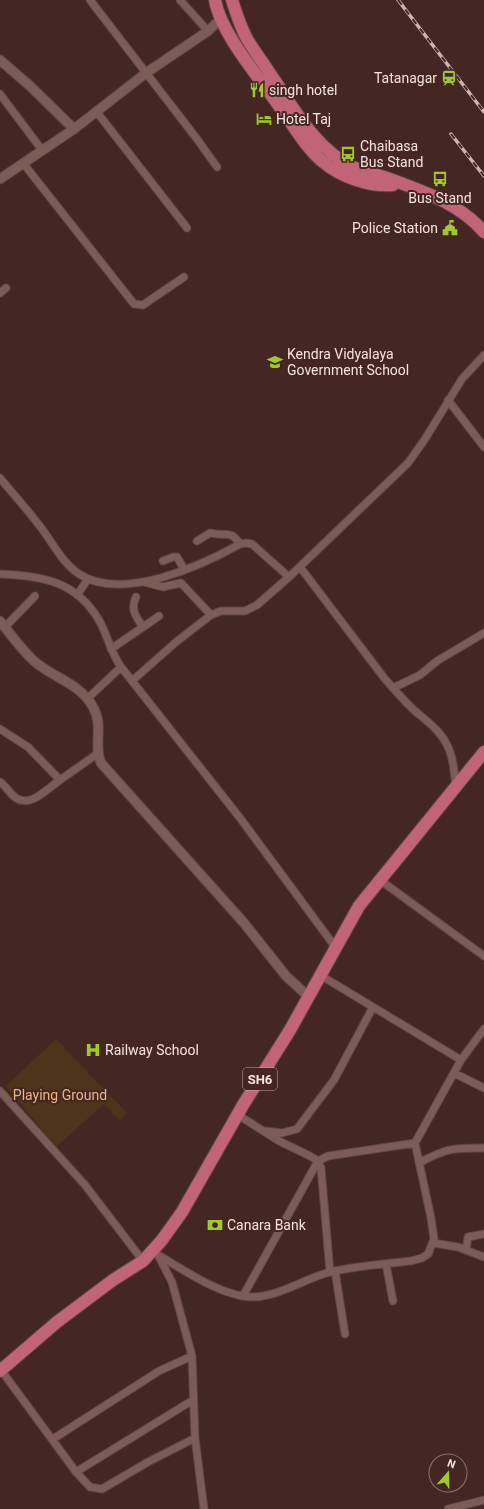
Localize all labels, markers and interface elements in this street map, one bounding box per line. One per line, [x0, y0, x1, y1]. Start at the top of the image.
station icon: Tatanagar [440, 69, 458, 87]
place label: Tatanagar [374, 70, 437, 86]
restaurant icon: singh hotel [248, 81, 266, 99]
place label: singh hotel [269, 82, 338, 98]
hotel icon: Hotel Taj [255, 110, 273, 128]
place label: Hotel Taj [276, 111, 331, 127]
place label: Chaibasa Bus Stand [360, 138, 423, 170]
bus stop icon: Chaibasa Bus Stand [339, 145, 357, 163]
bus stop icon: Bus Stand [431, 170, 449, 188]
place label: Bus Stand [408, 190, 472, 206]
public building icon: Police Station [441, 219, 459, 237]
place label: Police Station [352, 220, 438, 236]
place label: Kendra Vidyalaya Government School [287, 346, 409, 378]
school or university icon: Kendra Vidyalaya Government School [266, 353, 284, 371]
hospital icon: Railway School [84, 1041, 102, 1059]
place label: Railway School [105, 1042, 199, 1058]
road number: SH6 [243, 1068, 277, 1090]
park label: Playing Ground [13, 1087, 107, 1103]
bank icon: Canara Bank [206, 1216, 224, 1234]
place label: Canara Bank [227, 1217, 307, 1233]
north arrow [428, 1453, 468, 1493]
text: N [445, 1457, 457, 1472]

